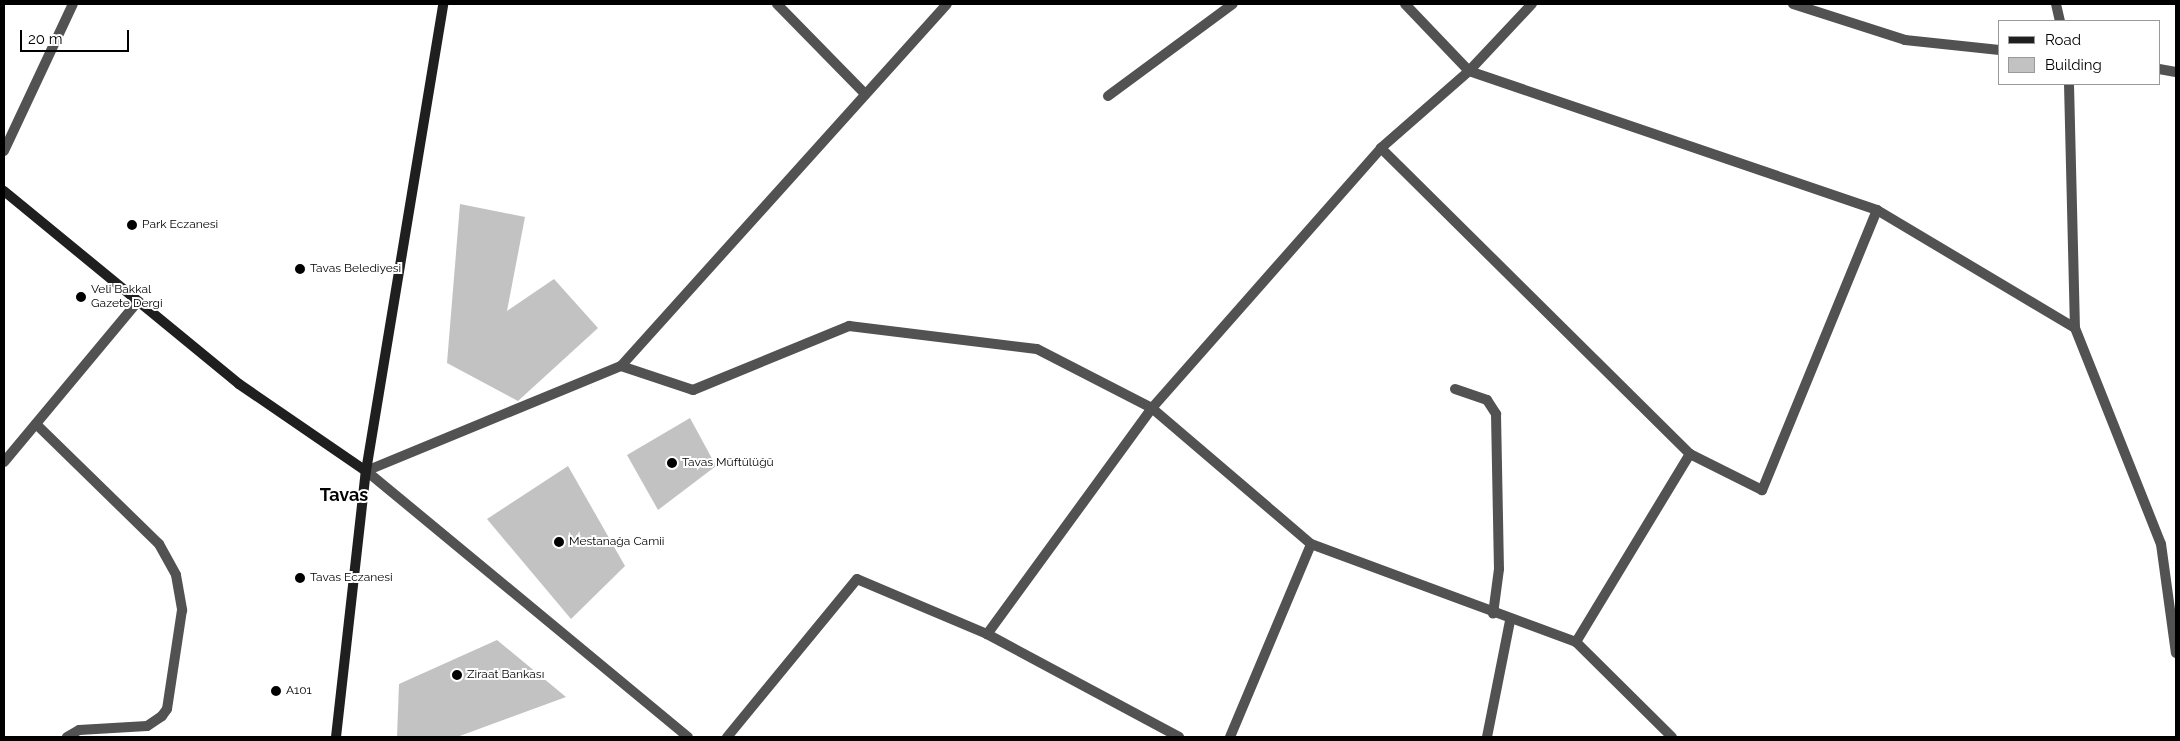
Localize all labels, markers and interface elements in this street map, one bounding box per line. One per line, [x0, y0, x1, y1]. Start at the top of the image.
scale bar [22, 20, 131, 52]
legend [1998, 20, 2160, 85]
text: 20 m [28, 30, 63, 48]
text: Road [2045, 31, 2081, 49]
text: Building [2045, 56, 2102, 74]
place label: Park Eczanesi [142, 218, 218, 232]
marker: Park Eczanesi [126, 219, 138, 231]
place label: Tavas Belediyesi [310, 262, 401, 276]
marker: Tavas Belediyesi [294, 263, 306, 275]
place label: Veli Bakkal Gazete Dergi [91, 283, 163, 311]
marker: Veli Bakkal Gazete Dergi [75, 291, 87, 303]
place label: Tavas Müftülüğü [682, 456, 774, 470]
marker: Tavas Müftülüğü [666, 457, 678, 469]
district label: Tavas [320, 484, 368, 506]
place label: Mestanağa Camii [569, 535, 664, 549]
marker: Mestanağa Camii [553, 536, 565, 548]
place label: Tavas Eczanesi [310, 571, 393, 585]
marker: Tavas Eczanesi [294, 572, 306, 584]
place label: Ziraat Bankası [467, 668, 544, 682]
marker: Ziraat Bankası [451, 669, 463, 681]
place label: A101 [286, 684, 312, 698]
marker: A101 [270, 685, 282, 697]

